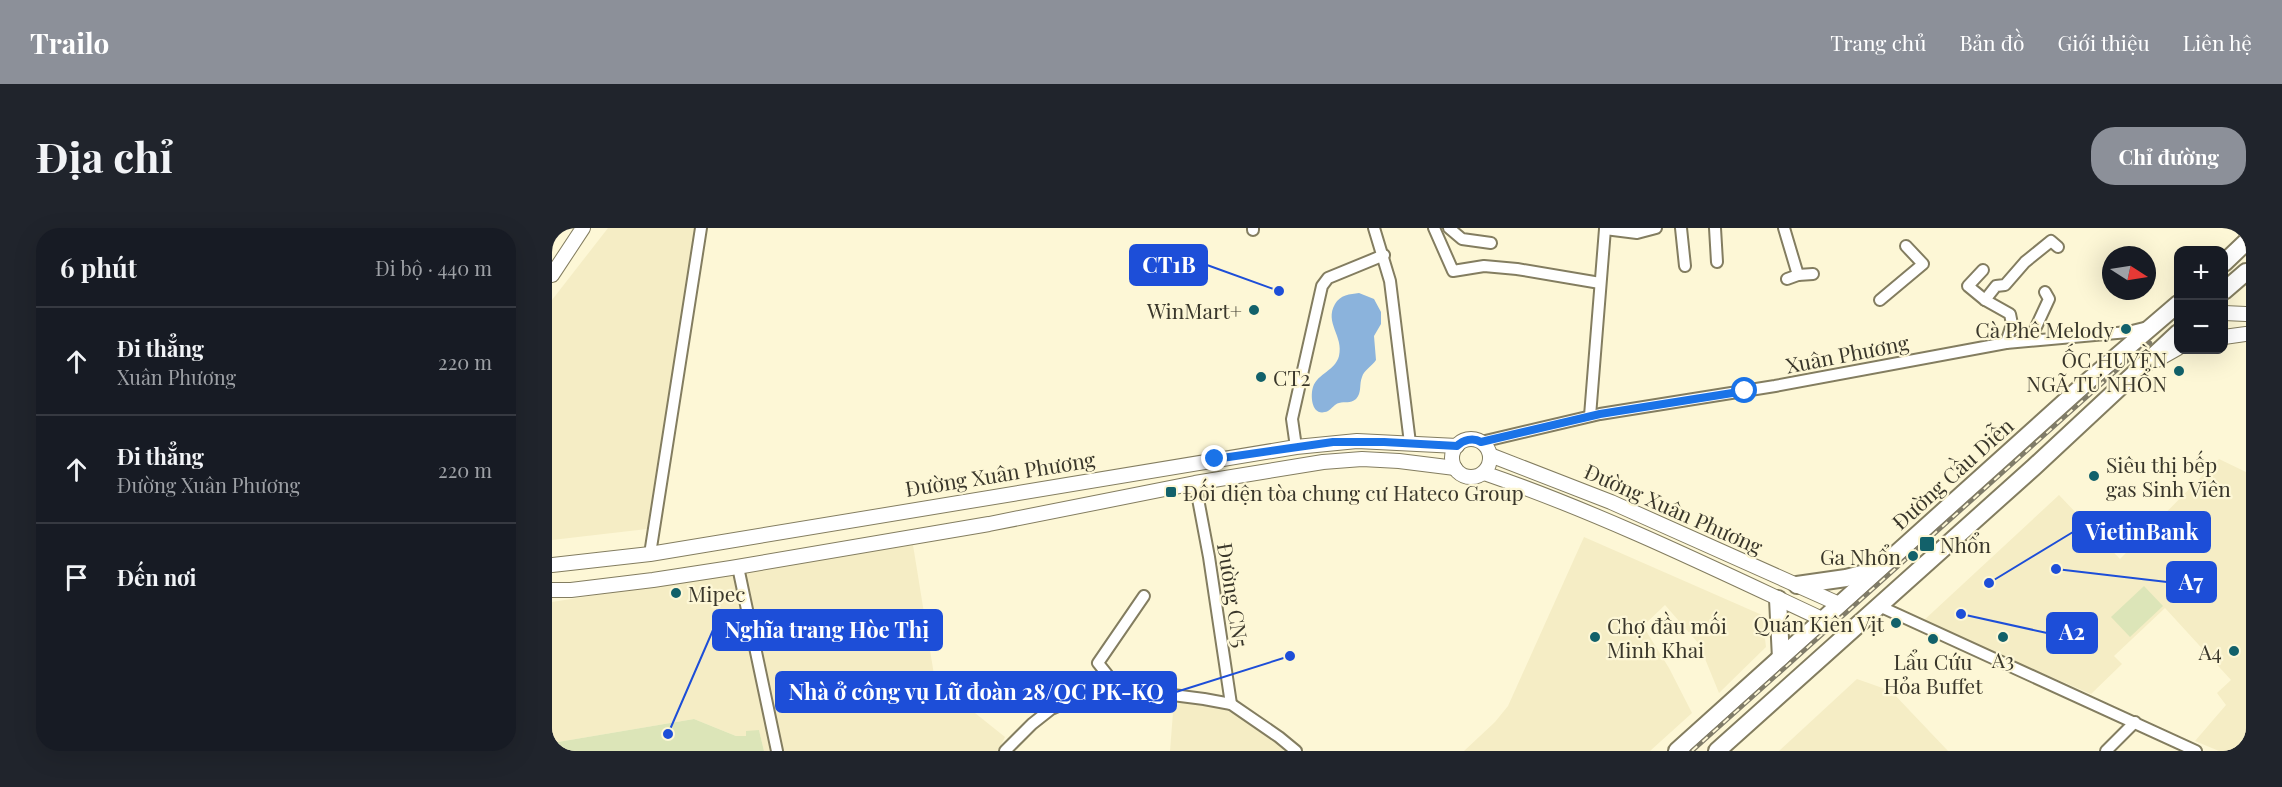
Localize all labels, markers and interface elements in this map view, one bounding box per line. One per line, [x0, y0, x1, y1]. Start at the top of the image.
text: Trailo [30, 24, 109, 61]
text: Trang chủ [1830, 28, 1926, 56]
text: Bản đồ [1959, 28, 2024, 56]
text: Giới thiệu [2057, 28, 2150, 56]
text: Liên hệ [2183, 28, 2252, 56]
button: Chỉ đường [2091, 127, 2246, 185]
text: Địa chỉ [36, 128, 173, 184]
callout: CT1B [1130, 245, 1207, 285]
north arrow [2102, 246, 2156, 300]
map controls [2174, 246, 2228, 354]
button: + [2174, 246, 2228, 300]
text: CT1B [1142, 249, 1196, 279]
text: 6 phút [60, 250, 137, 285]
text: Đi bộ · 440 m [375, 254, 492, 281]
place label: WinMart+ [1146, 296, 1242, 324]
button: − [2174, 300, 2228, 354]
marker: WinMart+ [1247, 303, 1261, 317]
place label: Cà Phê Melody [1975, 315, 2114, 343]
marker: Cà Phê Melody [2119, 322, 2133, 336]
street label: Xuân Phương [1783, 327, 1911, 379]
text: Đi thẳng [117, 333, 204, 363]
place label: ỐC HUYỀN NGÃ TƯ NHỔN [2026, 343, 2167, 397]
icon: ahead [60, 345, 93, 378]
text: 220 m [438, 348, 492, 375]
text: Xuân Phương [117, 363, 236, 390]
place label: CT2 [1273, 363, 1311, 391]
marker: ỐC HUYỀN NGÃ TƯ NHỔN [2172, 364, 2186, 378]
marker: CT2 [1254, 370, 1268, 384]
route start [1731, 377, 1757, 403]
street label: Đường Cầu Diễn [1885, 411, 2019, 535]
text: Đi thẳng [117, 441, 204, 471]
street label: Đường Xuân Phương [903, 444, 1097, 502]
route end [1201, 445, 1227, 471]
place label: Siêu thị bếp gas Sinh Viên [2106, 450, 2231, 502]
icon: ahead [60, 453, 93, 486]
text: 220 m [438, 456, 492, 483]
street label: Đường Xuân Phương [1581, 456, 1767, 560]
marker: Siêu thị bếp gas Sinh Viên [2087, 469, 2101, 483]
text: Đường Xuân Phương [117, 471, 300, 498]
place label: Đối diện tòa chung cư Hateco Group [1183, 478, 1524, 506]
marker: Đối diện tòa chung cư Hateco Group [1164, 485, 1178, 499]
callout: VietinBank [2073, 512, 2210, 552]
text: VietinBank [2085, 516, 2199, 546]
place label: Nhổn [1940, 530, 1991, 558]
marker: Nhổn [1918, 535, 1936, 553]
street label: Đường CN5 [1212, 541, 1256, 649]
place label: Ga Nhổn [1820, 542, 1901, 570]
marker: Ga Nhổn [1906, 549, 1920, 563]
icon: arrive [60, 561, 93, 594]
text: Đến nơi [117, 562, 196, 592]
callout: A7 [2167, 562, 2216, 602]
text: A7 [2178, 566, 2203, 596]
place label: Mipec [688, 579, 745, 607]
marker: Mipec [669, 586, 683, 600]
place label: Quán Kiên Vịt [1754, 609, 1885, 637]
callout: Nghĩa trang Hòe Thị [713, 610, 942, 650]
place label: Chợ đầu mối Minh Khai [1607, 611, 1727, 663]
callout: A2 [2047, 613, 2097, 653]
text: Nghĩa trang Hòe Thị [725, 614, 929, 644]
marker: Quán Kiên Vịt [1889, 616, 1903, 630]
text: A2 [2058, 616, 2085, 646]
marker: Chợ đầu mối Minh Khai [1588, 630, 1602, 644]
marker: A3 [1996, 630, 2010, 644]
marker: Lẩu Cứu Hỏa Buffet [1926, 632, 1940, 646]
place label: A4 [2197, 637, 2222, 665]
marker: A4 [2227, 644, 2241, 658]
place label: A3 [1991, 645, 2014, 673]
place label: Lẩu Cứu Hỏa Buffet [1883, 647, 1983, 699]
callout: Nhà ở công vụ Lữ đoàn 28/QC PK-KQ [776, 672, 1176, 712]
text: Nhà ở công vụ Lữ đoàn 28/QC PK-KQ [788, 676, 1164, 706]

